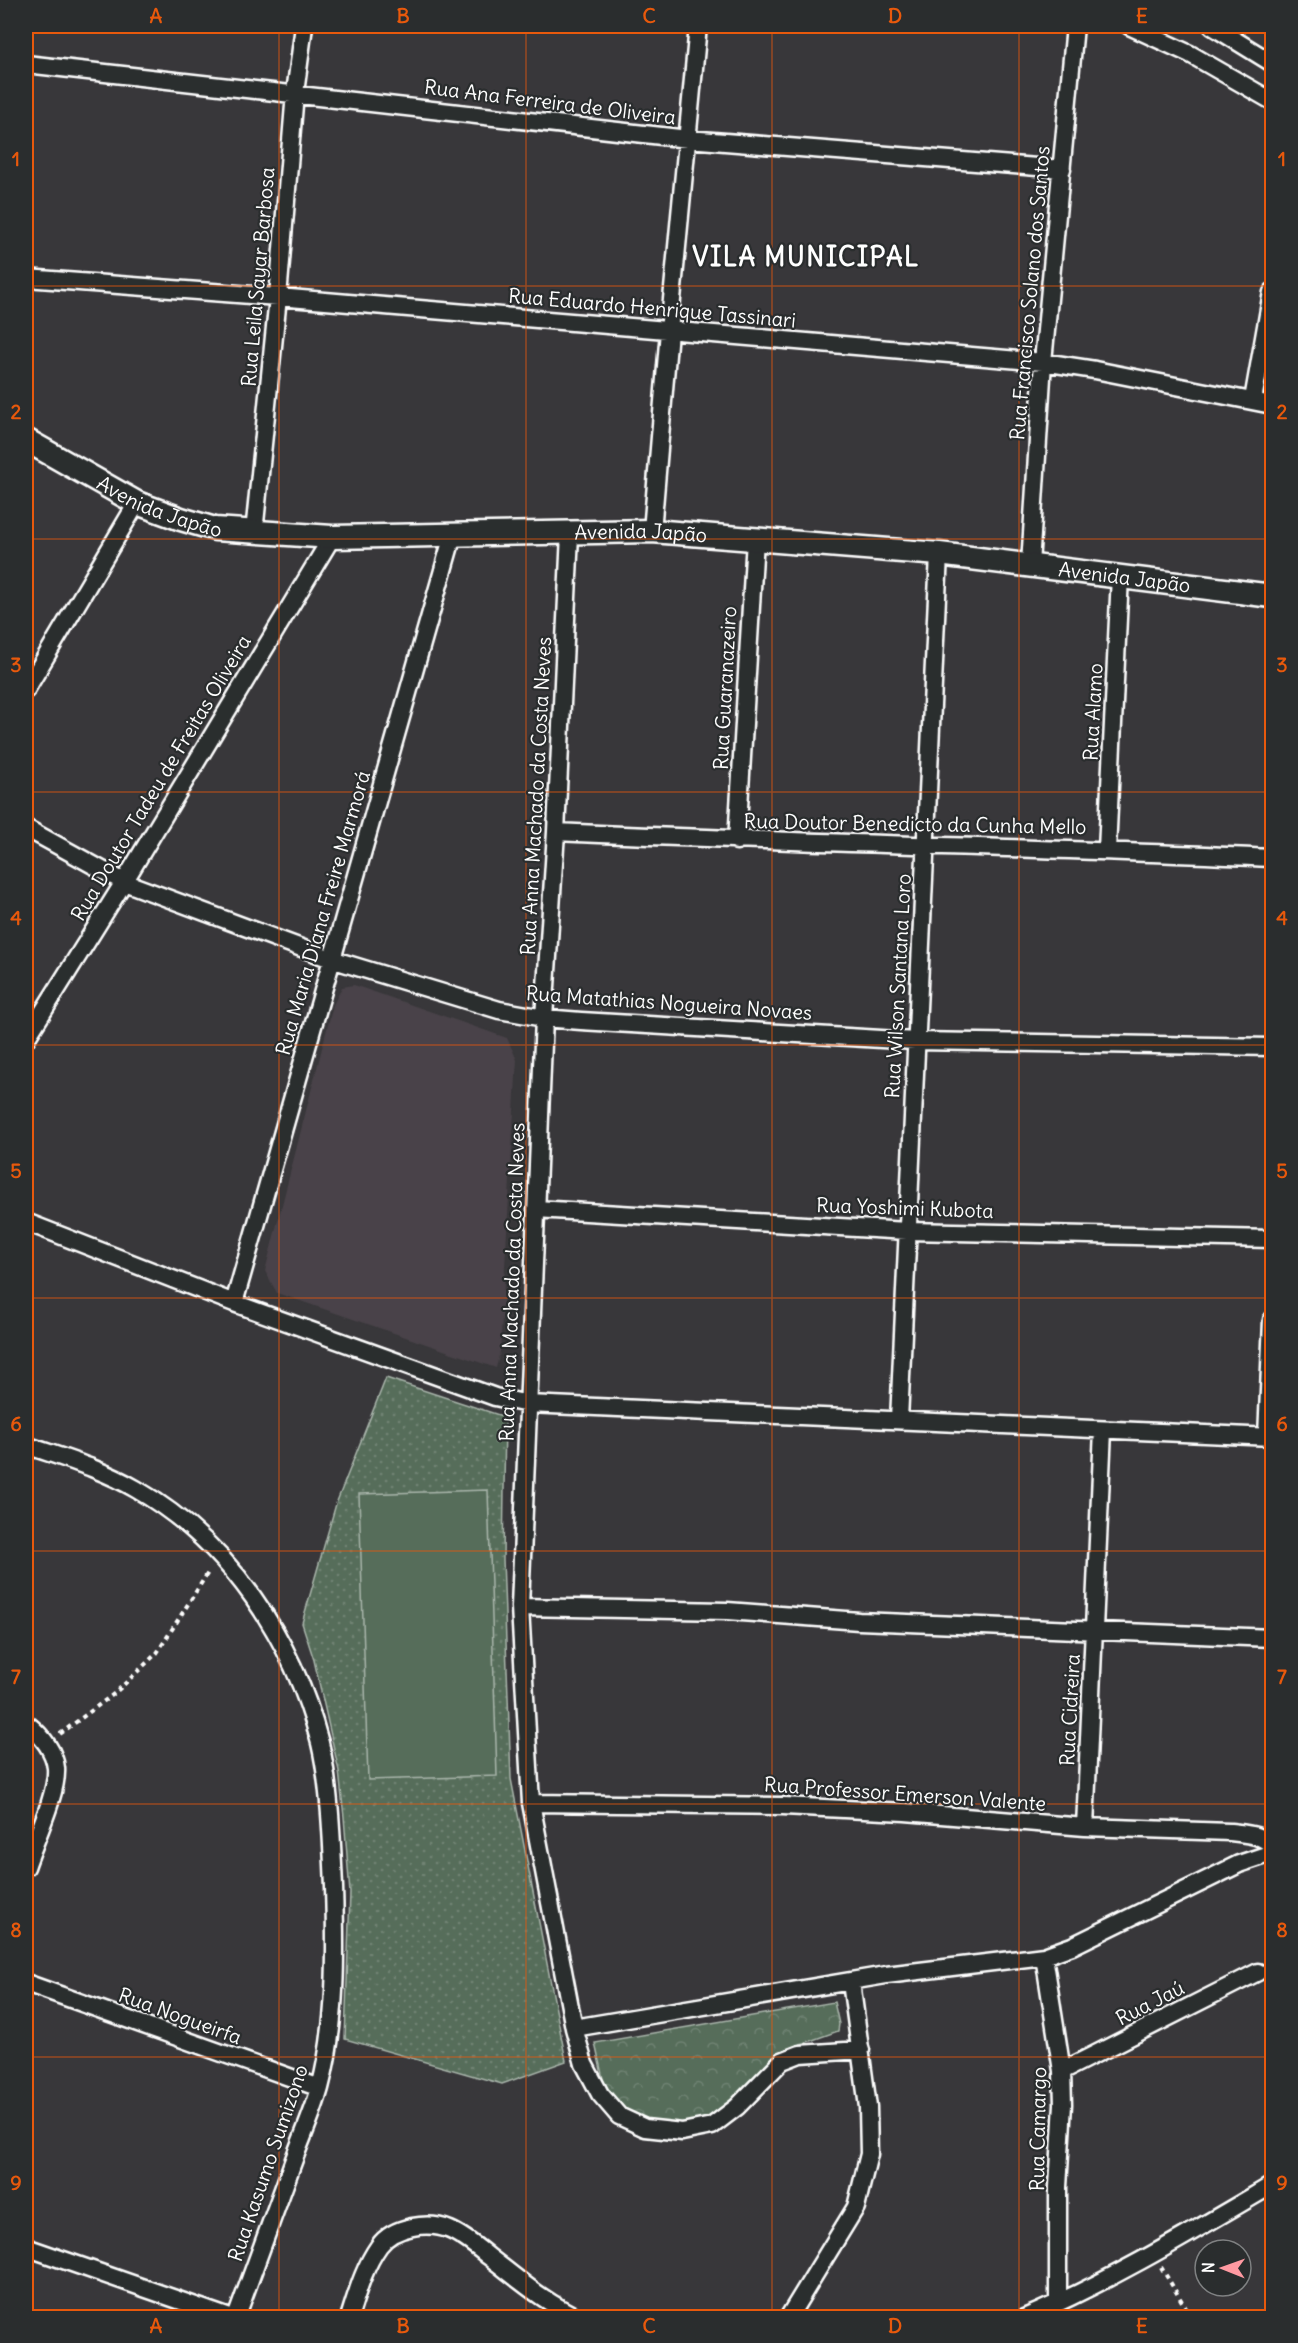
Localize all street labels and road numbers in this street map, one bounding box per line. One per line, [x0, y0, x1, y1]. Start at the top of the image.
street label: Rua Ana Ferreira de Oliveira [423, 74, 677, 129]
street label: Rua Francisco Solano dos Santos [1004, 145, 1055, 441]
street label: Rua Leila Sayar Barbosa [235, 166, 280, 388]
street label: Rua Eduardo Henrique Tassinari [507, 282, 797, 333]
street label: Avenida Japão [93, 470, 222, 541]
street label: Avenida Japão [574, 518, 708, 547]
street label: Avenida Japão [1057, 556, 1192, 598]
street label: Rua Guaranazeiro [708, 605, 741, 770]
street label: Rua Doutor Tadeu de Freitas Oliveira [65, 630, 256, 925]
street label: Rua Anna Machado da Costa Neves [515, 636, 556, 956]
street label: Rua Alamo [1077, 662, 1108, 762]
street label: Rua Maria Diana Freire Marmorá [270, 768, 375, 1058]
street label: Rua Doutor Benedicto da Cunha Mello [744, 808, 1087, 839]
street label: Rua Wilson Santana Loro [879, 873, 916, 1099]
street label: Rua Matathias Nogueira Novaes [525, 980, 813, 1025]
street label: Rua Anna Machado da Costa Neves [493, 1122, 530, 1442]
street label: Rua Yoshimi Kubota [816, 1192, 994, 1223]
street label: Rua Cidreira [1054, 1653, 1085, 1767]
street label: Rua Professor Emerson Valente [763, 1771, 1047, 1816]
street label: Rua Jaú [1111, 1975, 1188, 2030]
street label: Rua Nogueirfa [115, 1982, 245, 2049]
street label: Rua Kasumo Sumizono [222, 2061, 313, 2265]
street label: Rua Camargo [1024, 2067, 1051, 2191]

